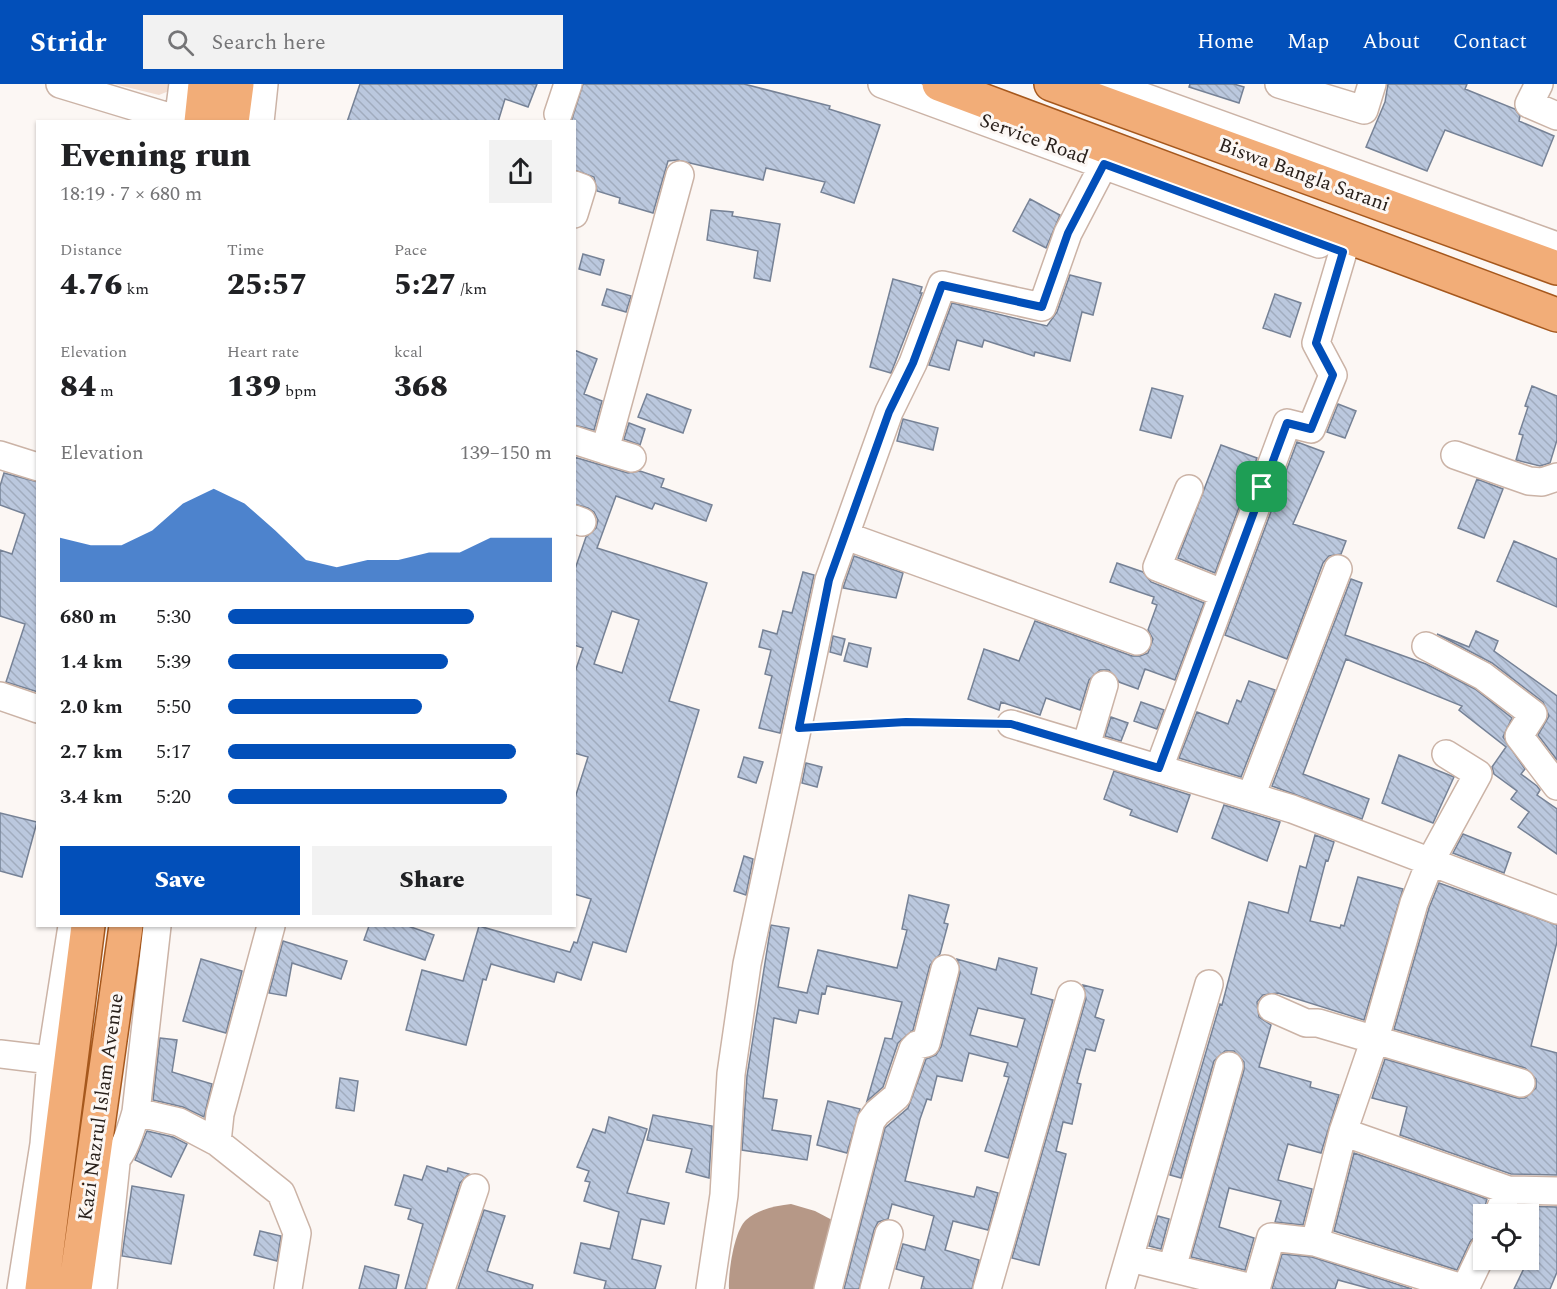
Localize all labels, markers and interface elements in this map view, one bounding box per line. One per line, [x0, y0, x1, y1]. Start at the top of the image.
search box [143, 15, 563, 69]
text: Stridr [30, 21, 107, 64]
icon: search [164, 26, 197, 59]
text: Search here [212, 26, 326, 59]
text: Home [1197, 26, 1254, 58]
text: Map [1287, 26, 1329, 58]
text: About [1362, 26, 1420, 58]
text: Contact [1453, 26, 1527, 58]
street label: Service Road [975, 105, 1093, 173]
street label: Biswa Bangla Sarani [1214, 130, 1394, 220]
text: Evening run [60, 131, 251, 181]
button: share [489, 140, 552, 203]
text: 18:19 · 7 × 680 m [60, 179, 202, 209]
text: Distance [60, 238, 122, 262]
text: Time [227, 238, 264, 262]
text: Pace [394, 238, 427, 262]
text: 4.76 [60, 262, 122, 308]
text: 25:57 [227, 262, 307, 308]
text: 5:27 [394, 262, 456, 308]
text: km [122, 277, 149, 301]
text: /km [456, 277, 487, 301]
text: Elevation [60, 340, 127, 364]
text: Heart rate [227, 340, 299, 364]
text: kcal [394, 340, 423, 364]
text: 84 [60, 364, 96, 410]
text: 139 [227, 364, 281, 410]
text: 368 [394, 364, 448, 410]
text: m [96, 379, 114, 403]
text: bpm [281, 379, 317, 403]
text: Elevation [60, 438, 144, 468]
text: 139–150 m [460, 438, 552, 468]
pin [1236, 461, 1287, 512]
icon: arrive [1245, 470, 1278, 503]
text: 680 m [60, 602, 117, 632]
text: 5:30 [156, 602, 191, 632]
text: 1.4 km [60, 647, 123, 677]
text: 5:39 [156, 647, 191, 677]
text: 2.0 km [60, 692, 123, 722]
text: 5:50 [156, 692, 191, 722]
text: 2.7 km [60, 737, 123, 767]
text: 5:17 [156, 737, 191, 767]
text: 3.4 km [60, 782, 123, 812]
text: 5:20 [156, 782, 191, 812]
button: Save [60, 846, 300, 915]
button: Share [312, 846, 552, 915]
street label: Kazi Nazrul Islam Avenue [70, 991, 132, 1223]
map controls [1473, 1204, 1539, 1270]
button: locate [1473, 1204, 1539, 1270]

